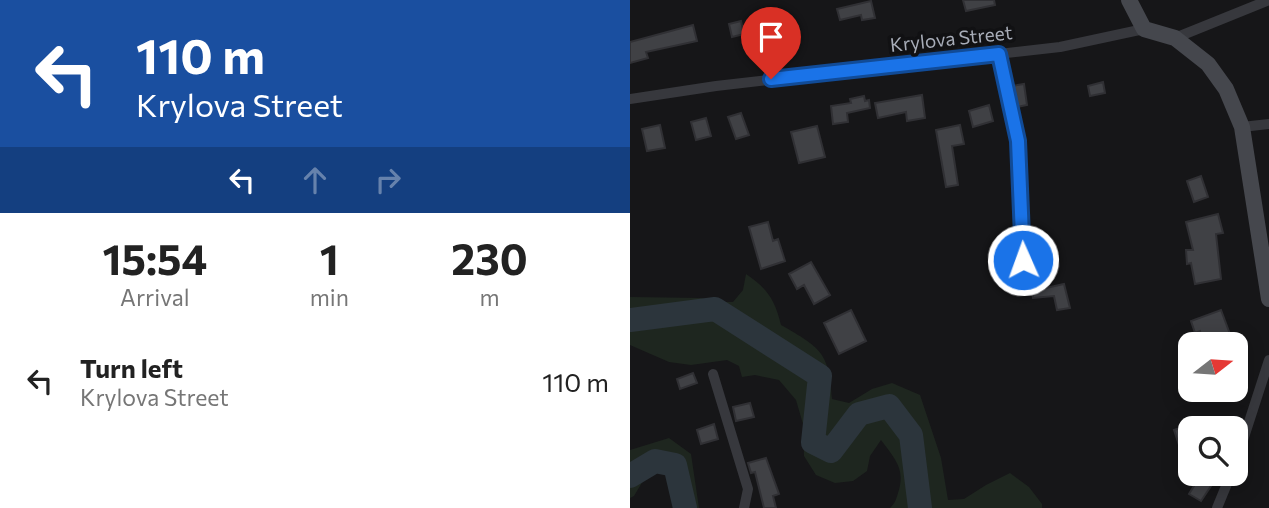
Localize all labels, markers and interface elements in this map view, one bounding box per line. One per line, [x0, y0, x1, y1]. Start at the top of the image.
pin [741, 7, 801, 79]
icon: arrive [752, 18, 790, 56]
street label: Krylova Street [889, 20, 1013, 56]
text: 110 m [136, 24, 265, 84]
icon: left [21, 28, 112, 119]
text: Krylova Street [136, 84, 343, 124]
icon: left [223, 161, 261, 199]
icon: ahead [296, 161, 334, 199]
icon: right [369, 161, 407, 199]
position arrow [986, 223, 1060, 297]
text: 15:54 [102, 232, 207, 284]
text: 1 [320, 232, 339, 284]
text: 230 [451, 232, 528, 284]
text: Arrival [120, 283, 190, 311]
text: min [310, 283, 349, 311]
text: m [479, 283, 499, 311]
north arrow [1178, 332, 1248, 402]
map controls [1178, 332, 1248, 486]
text: Turn left [80, 352, 183, 383]
icon: left [21, 362, 59, 400]
text: 110 m [542, 366, 609, 397]
text: Krylova Street [80, 383, 229, 411]
button: search [1178, 416, 1248, 486]

